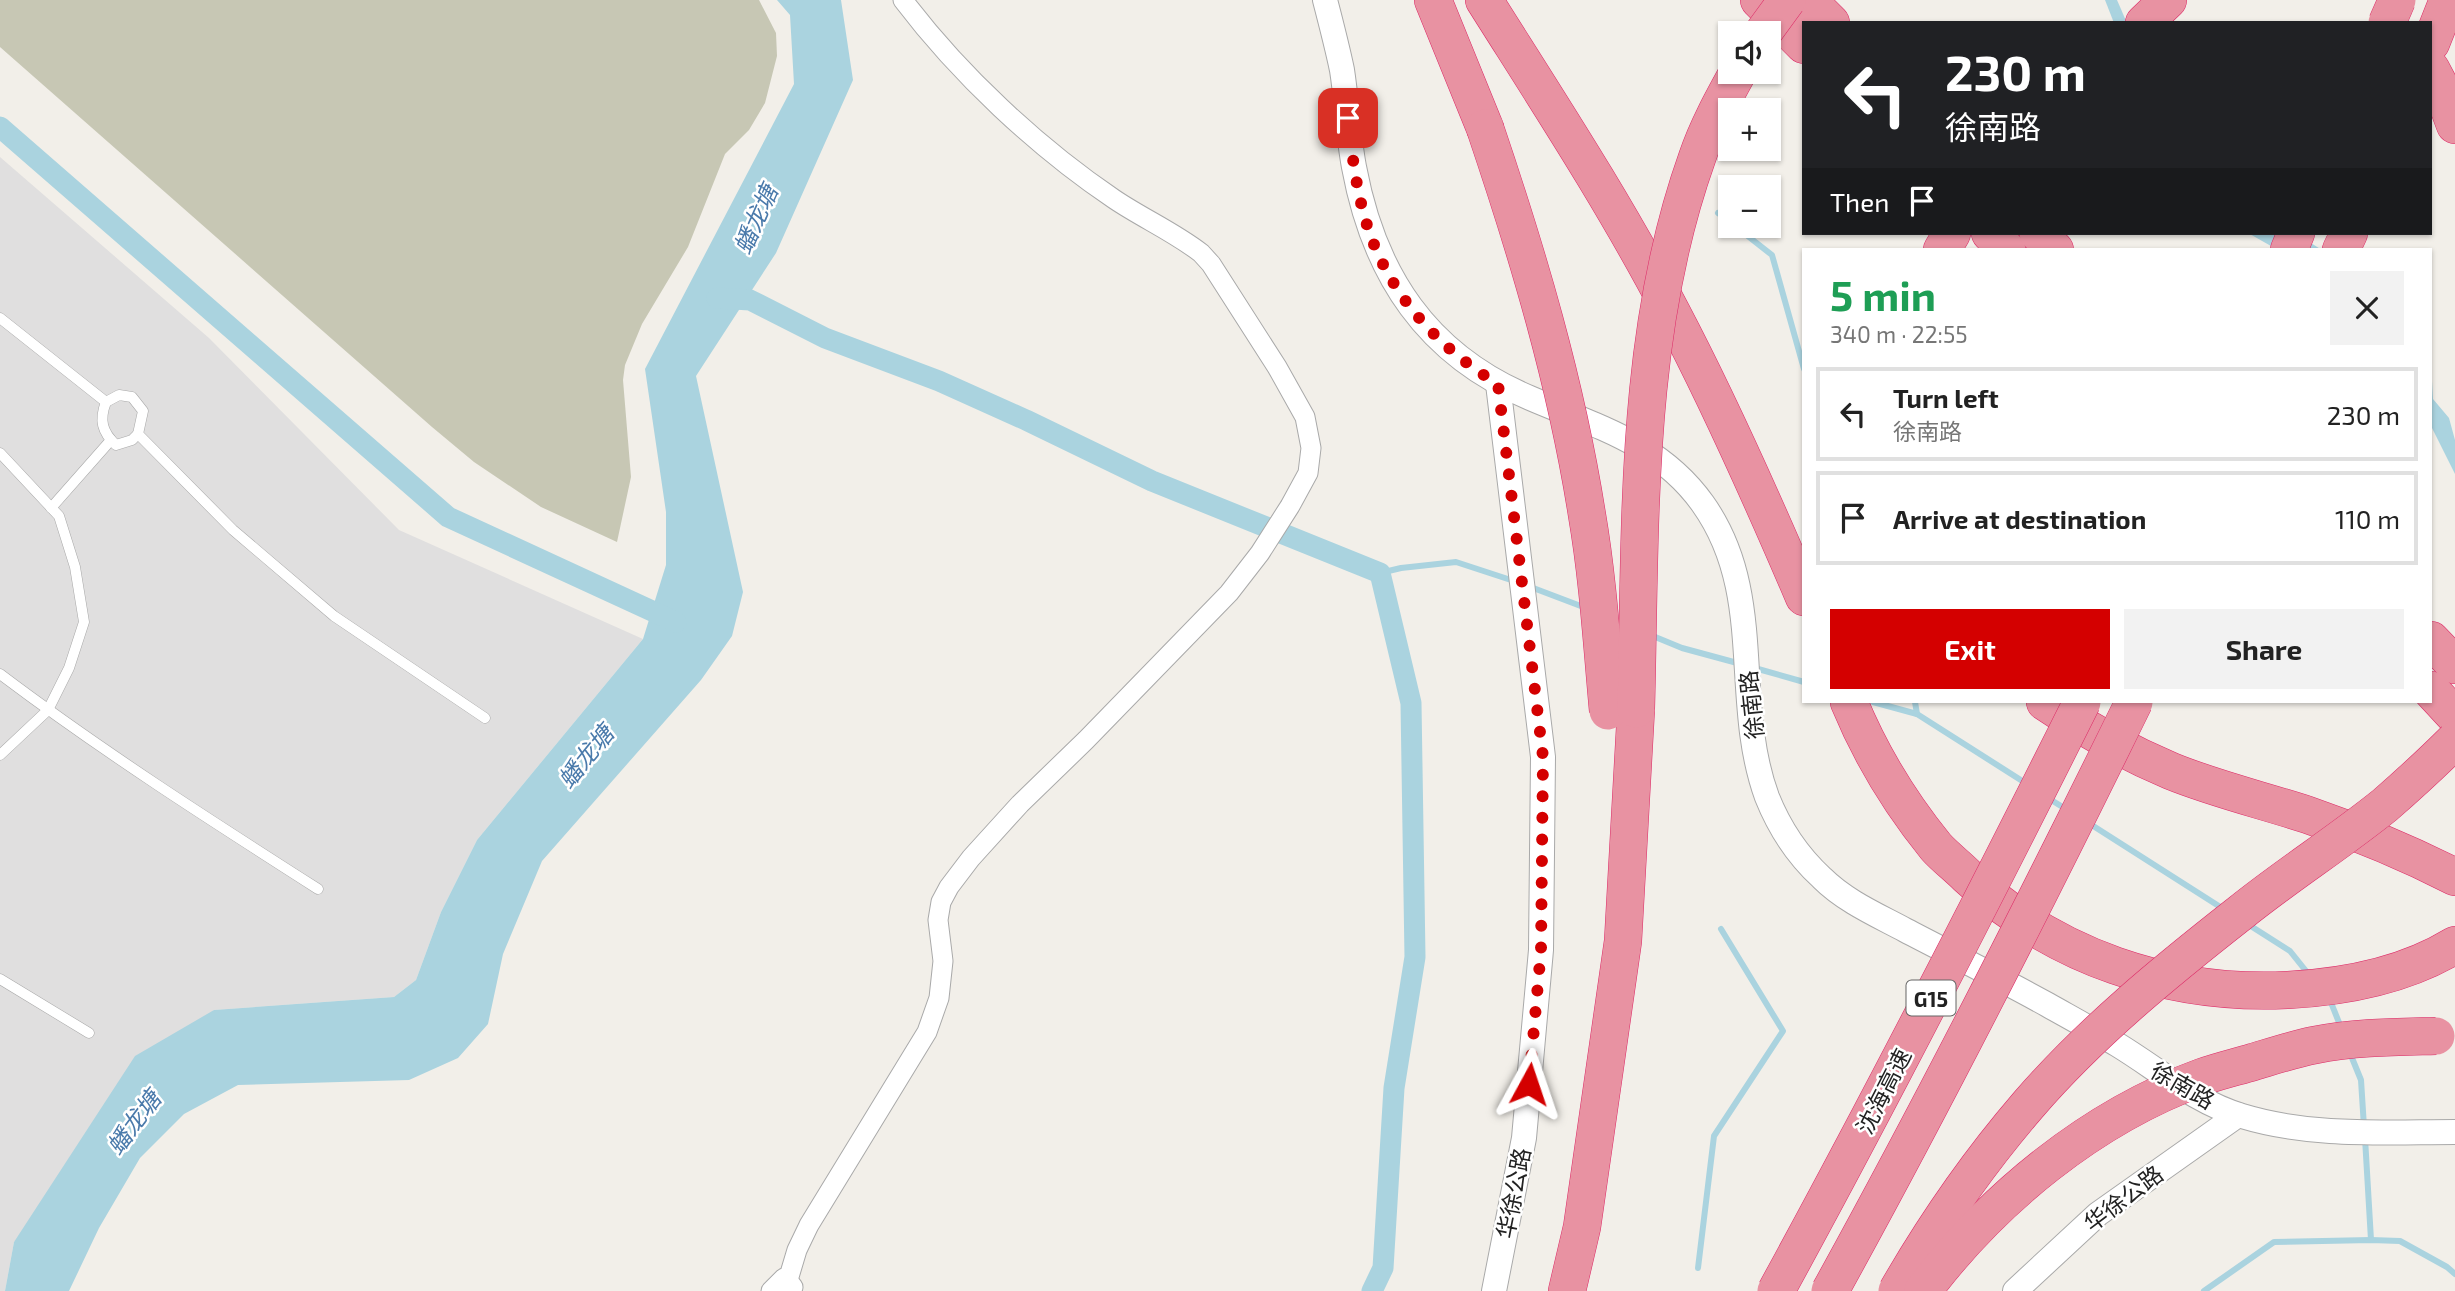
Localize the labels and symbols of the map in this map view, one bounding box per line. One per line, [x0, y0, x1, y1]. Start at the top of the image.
pin [1318, 88, 1378, 148]
water label: 蟠龙塘 [727, 177, 785, 258]
street label: 徐南路 [1733, 669, 1769, 741]
water label: 蟠龙塘 [551, 716, 621, 793]
road number: G15 [1906, 981, 1955, 1016]
street label: 沈海高速 [1850, 1044, 1916, 1138]
position arrow [1492, 1047, 1566, 1121]
street label: 徐南路 [2146, 1056, 2220, 1114]
water label: 蟠龙塘 [100, 1081, 169, 1159]
street label: 华徐公路 [1490, 1145, 1536, 1241]
street label: 华徐公路 [2078, 1159, 2168, 1237]

